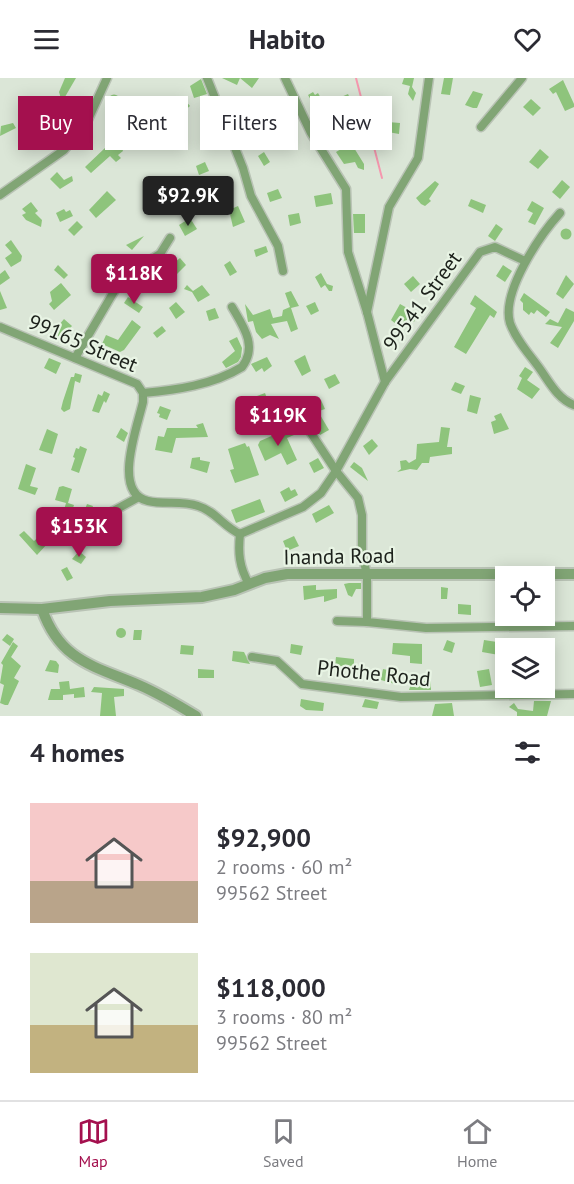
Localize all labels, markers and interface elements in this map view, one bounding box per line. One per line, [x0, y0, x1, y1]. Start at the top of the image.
text: Habito [249, 22, 325, 56]
icon: menu [30, 23, 63, 56]
icon: heart [511, 23, 544, 56]
chip: Buy [18, 96, 93, 150]
chip: Rent [105, 96, 188, 150]
chip: Filters [200, 96, 298, 150]
chip: New [310, 96, 392, 150]
pin: $92.9K [139, 176, 237, 227]
text: $92.9K [157, 182, 219, 208]
street label: 99541 Street [377, 246, 467, 356]
pin: $118K [92, 254, 176, 305]
text: $118K [105, 260, 163, 286]
street label: 99165 Street [24, 308, 142, 378]
pin: $119K [236, 396, 320, 447]
text: $119K [249, 402, 307, 428]
pin: $153K [37, 507, 121, 558]
text: $153K [50, 513, 108, 539]
street label: Inanda Road [283, 542, 395, 570]
map controls [495, 566, 555, 698]
button: locate [495, 566, 555, 626]
button: layers [495, 638, 555, 698]
street label: Phothe Road [316, 654, 432, 692]
text: 4 homes [30, 736, 125, 769]
icon: filters [511, 736, 544, 769]
text: $92,900 [216, 821, 311, 854]
icon: home [78, 827, 150, 899]
text: 2 rooms · 60 m² [216, 854, 352, 880]
text: 99562 Street [216, 880, 327, 906]
text: $118,000 [216, 971, 326, 1004]
icon: home [78, 977, 150, 1049]
text: 3 rooms · 80 m² [216, 1004, 352, 1030]
text: 99562 Street [216, 1030, 327, 1056]
tab: Map [77, 1115, 110, 1171]
tab: Saved [263, 1115, 304, 1171]
tab: Home [457, 1115, 497, 1171]

